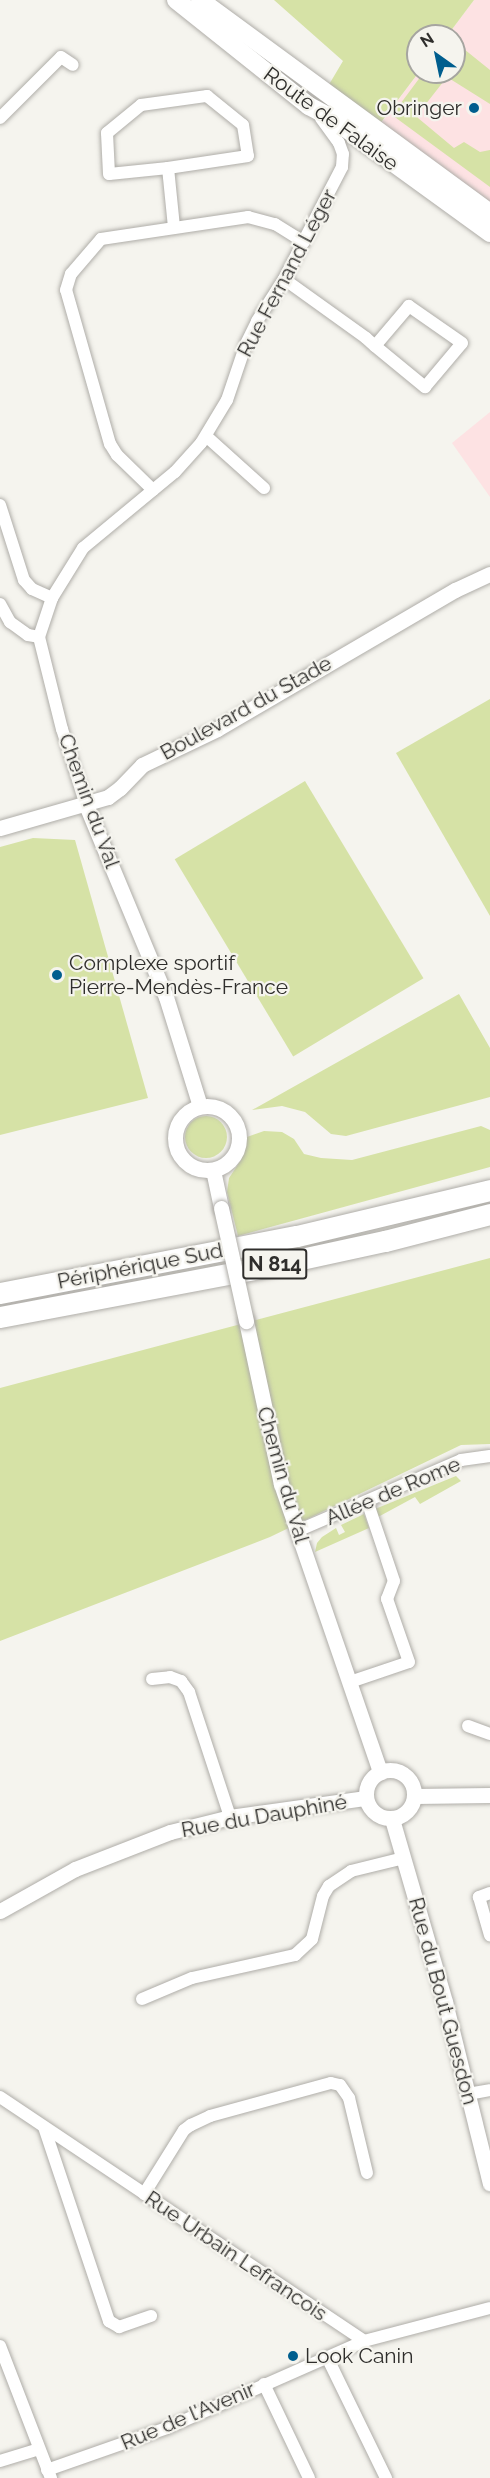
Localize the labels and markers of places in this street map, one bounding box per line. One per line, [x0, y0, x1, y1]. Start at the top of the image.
place label: Obringer [376, 95, 462, 121]
marker: Obringer [467, 101, 481, 115]
place label: Complexe sportif Pierre-Mendès-France [69, 950, 288, 1000]
marker: Complexe sportif Pierre-Mendès-France [50, 968, 64, 982]
place label: Look Canin [305, 2343, 413, 2369]
marker: Look Canin [286, 2349, 300, 2363]

